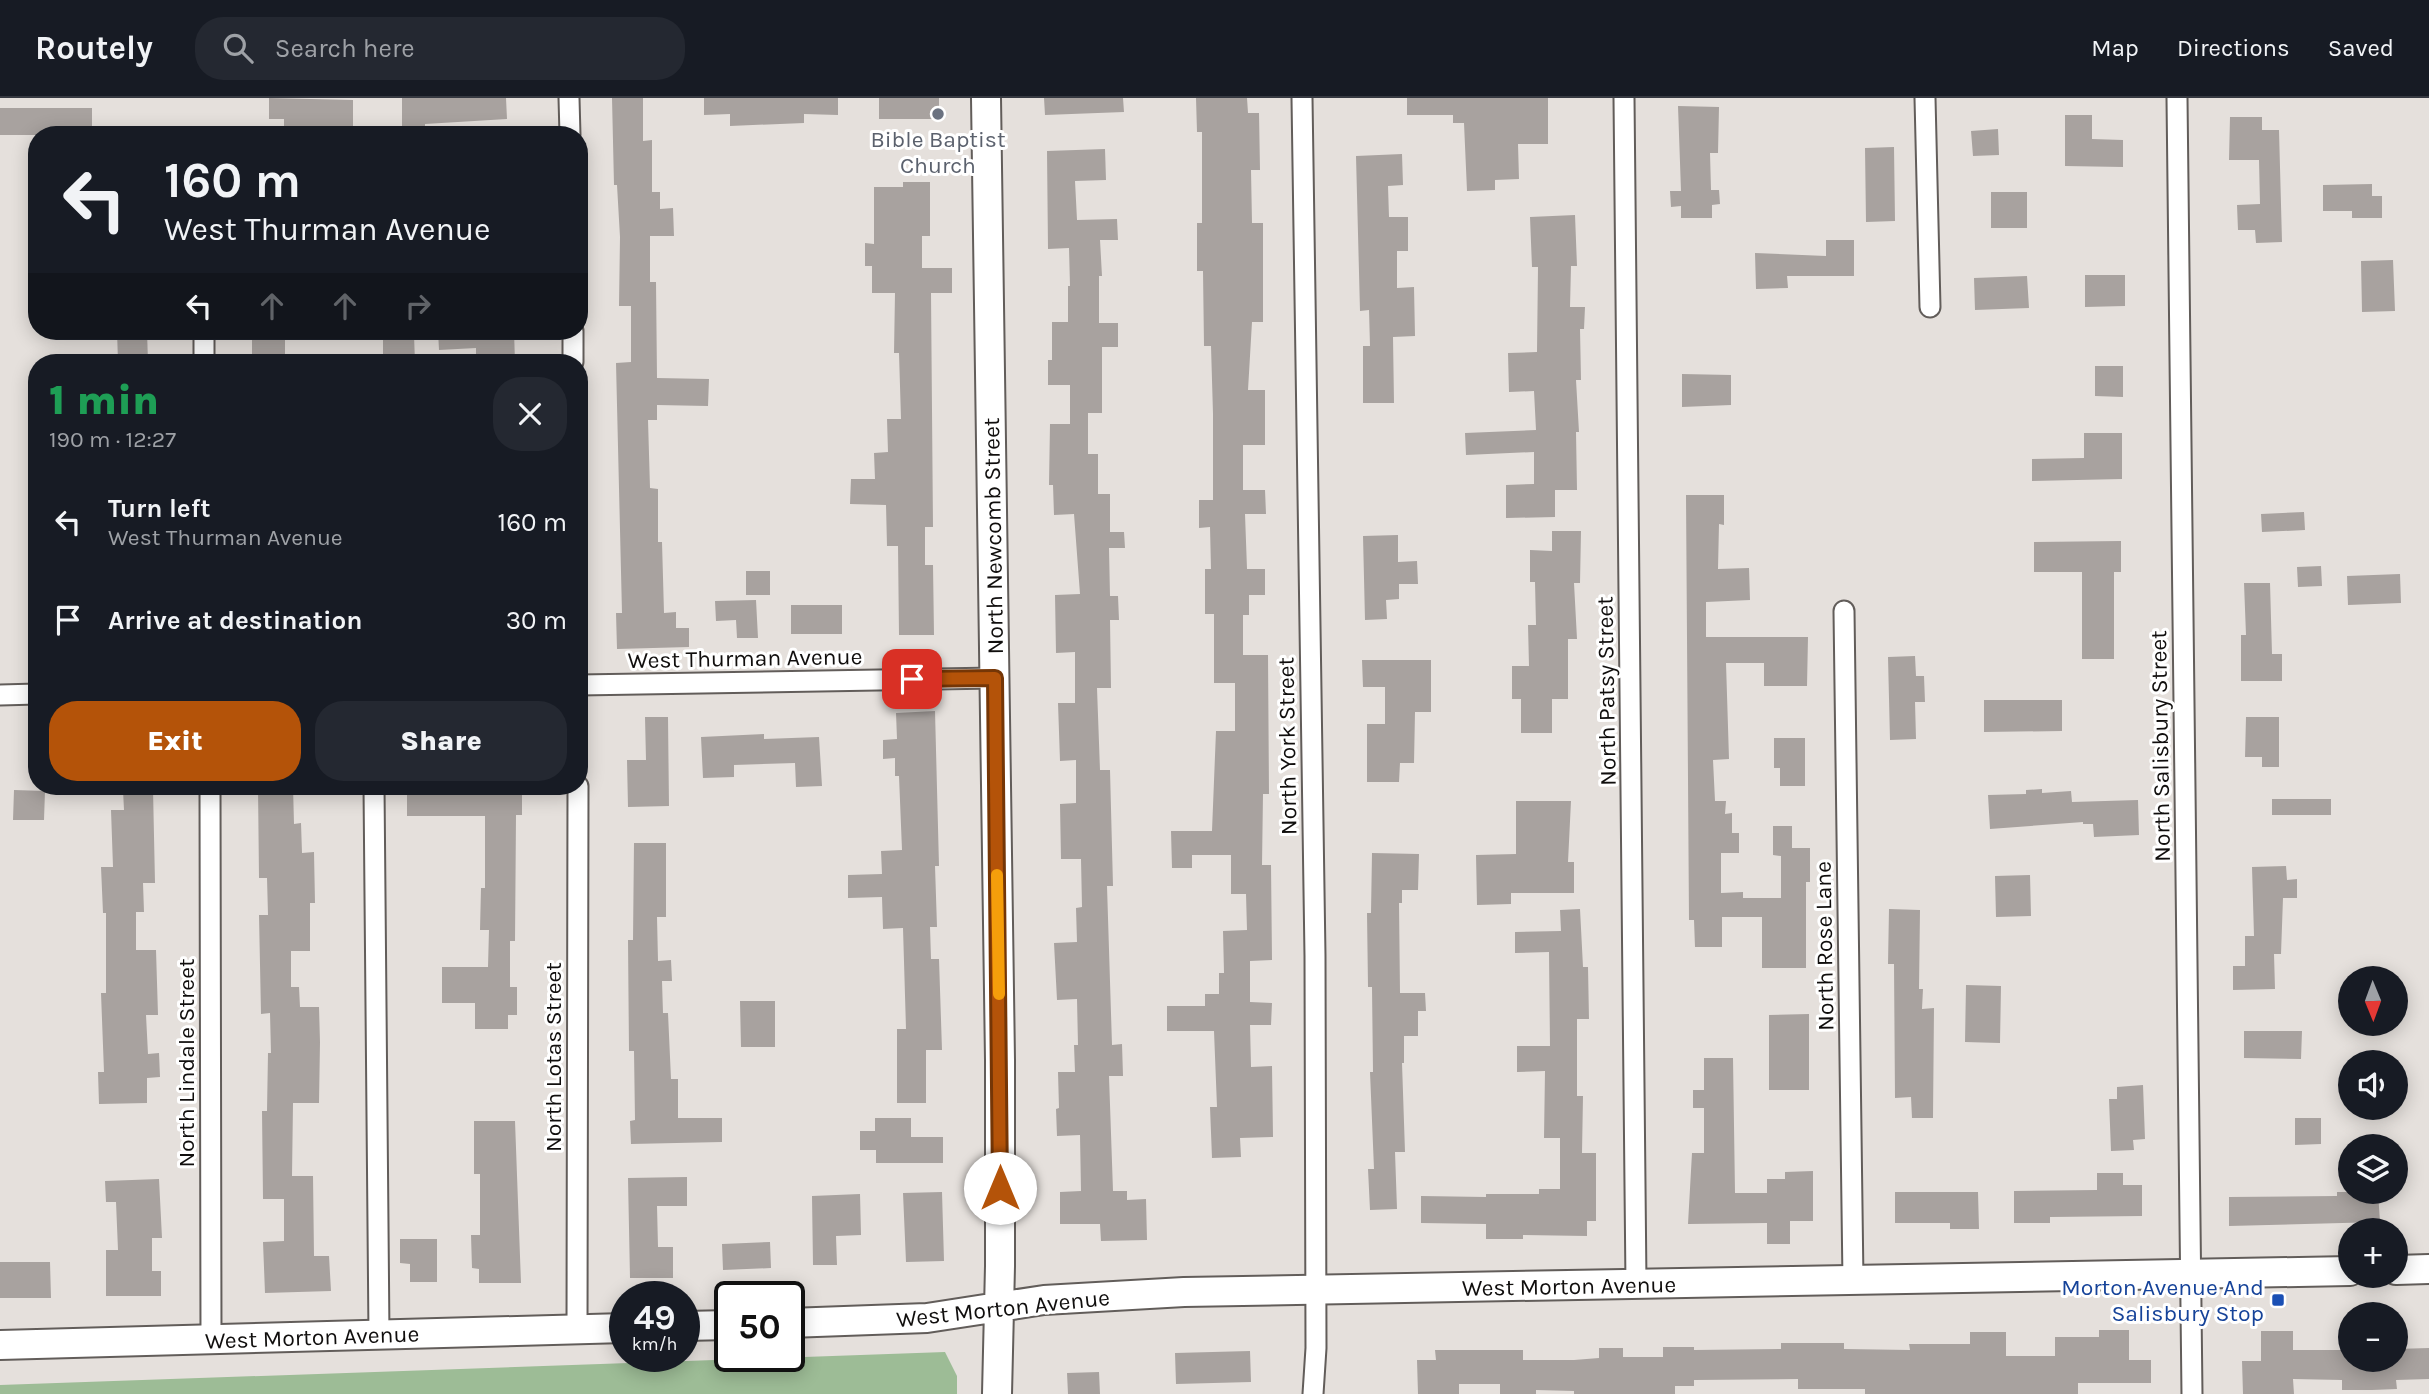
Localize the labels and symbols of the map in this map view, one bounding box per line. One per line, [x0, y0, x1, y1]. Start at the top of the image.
marker: Bible Baptist Church [930, 106, 946, 122]
place label: Bible Baptist Church [870, 126, 1006, 179]
street label: North Newcomb Street [978, 417, 1009, 655]
street label: North Patsy Street [1591, 596, 1622, 786]
street label: North Salisbury Street [2145, 630, 2176, 862]
street label: West Thurman Avenue [627, 643, 863, 674]
pin [882, 649, 942, 709]
street label: North York Street [1272, 656, 1303, 835]
street label: North Rose Lane [1810, 861, 1839, 1031]
street label: North Lindale Street [173, 958, 200, 1168]
street label: North Lotas Street [540, 962, 567, 1152]
north arrow [2338, 966, 2408, 1036]
position arrow [963, 1151, 1037, 1225]
street label: West Morton Avenue [1462, 1271, 1676, 1302]
place label: Morton Avenue And Salisbury Stop [2061, 1274, 2264, 1327]
speed limit sign: 50 [714, 1281, 805, 1372]
street label: West Morton Avenue [895, 1284, 1111, 1333]
marker: Morton Avenue And Salisbury Stop [2270, 1292, 2286, 1308]
street label: West Morton Avenue [204, 1320, 420, 1355]

